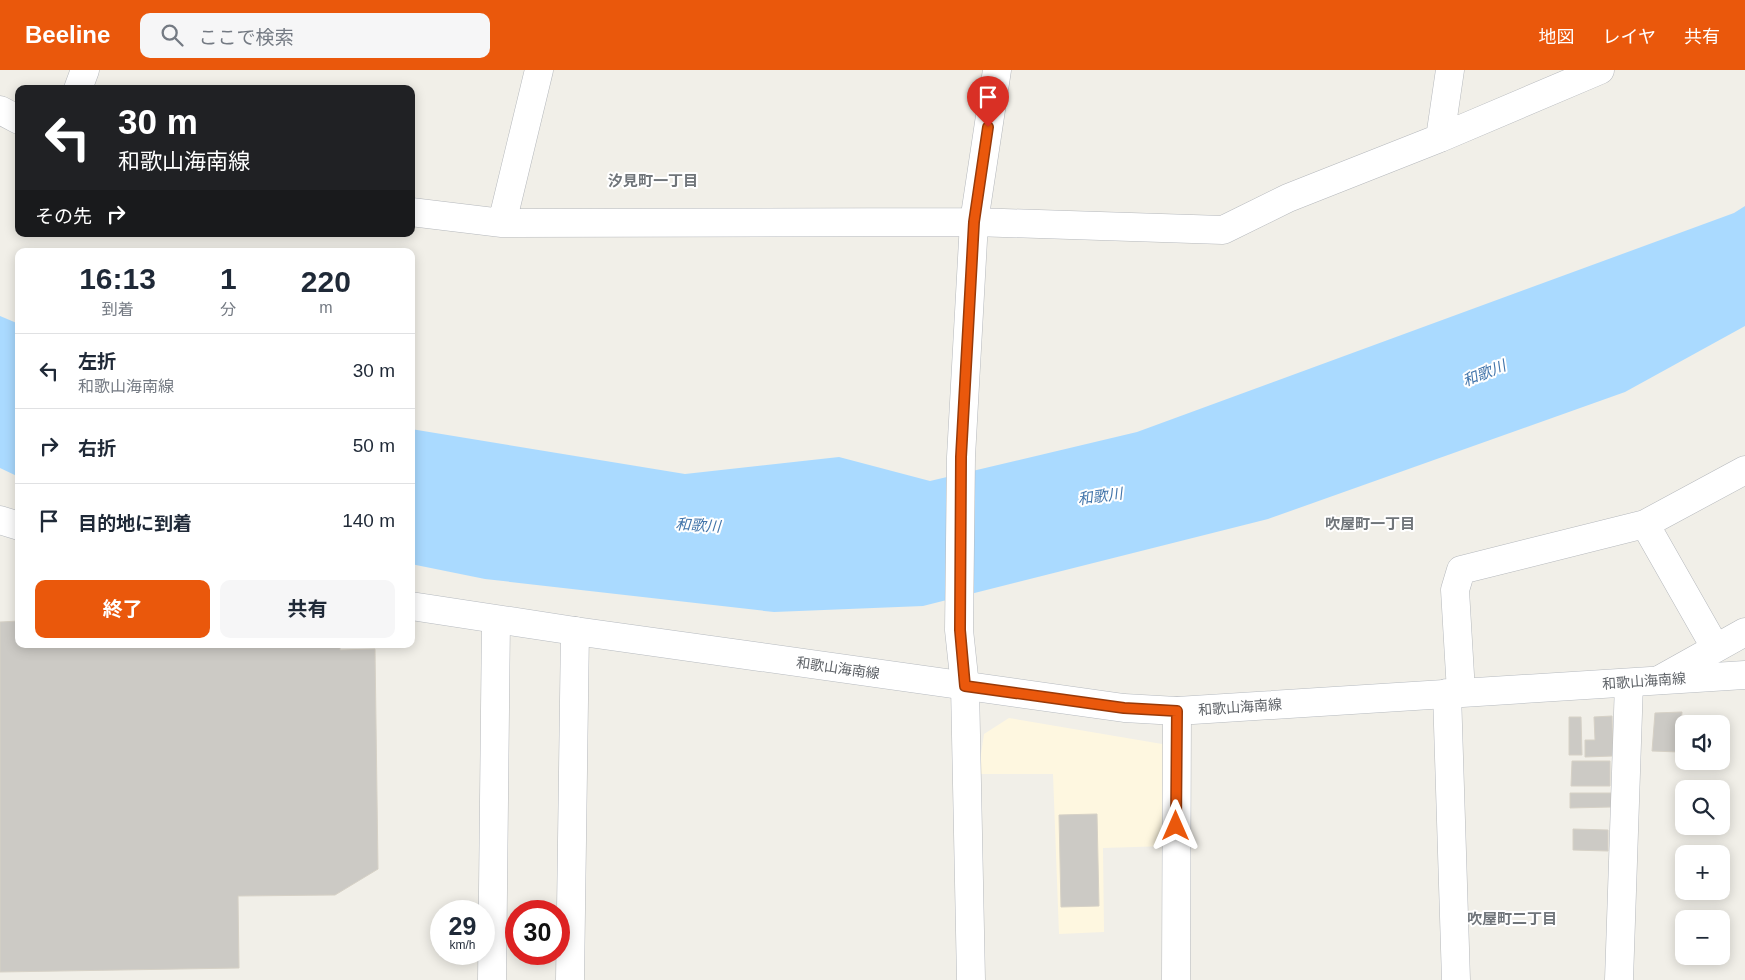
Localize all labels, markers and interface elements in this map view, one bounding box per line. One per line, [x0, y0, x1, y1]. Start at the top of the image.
search box [140, 13, 490, 58]
text: Beeline [25, 21, 110, 48]
icon: search [158, 21, 186, 49]
text: ここで検索 [198, 27, 293, 48]
text: 地図 [1539, 27, 1575, 47]
text: レイヤ [1603, 27, 1656, 47]
text: 共有 [1684, 27, 1720, 47]
pin [967, 76, 1009, 127]
icon: arrive [974, 83, 1002, 111]
text: 30 m [118, 102, 198, 141]
icon: left [35, 105, 100, 170]
text: 和歌山海南線 [118, 149, 250, 174]
district label: 汐見町一丁目 [608, 172, 698, 189]
icon: right [102, 200, 130, 228]
text: その先 [35, 206, 92, 227]
text: 16:13 [79, 262, 156, 295]
text: 1 [220, 262, 237, 295]
text: 220 [301, 265, 351, 298]
text: m [319, 299, 332, 316]
text: 到着 [101, 301, 134, 318]
text: 分 [220, 301, 236, 318]
text: 左折 [78, 351, 116, 372]
water label: 和歌川 [1460, 356, 1510, 389]
icon: left [35, 357, 63, 385]
text: 30 m [353, 360, 395, 381]
text: 和歌山海南線 [78, 378, 174, 395]
icon: right [35, 432, 63, 460]
text: 50 m [353, 435, 395, 456]
text: 右折 [78, 438, 116, 459]
water label: 和歌川 [1077, 484, 1125, 508]
icon: arrive [35, 507, 63, 535]
text: 140 m [342, 510, 395, 531]
text: 目的地に到着 [78, 513, 192, 534]
water label: 和歌川 [675, 515, 723, 535]
district label: 吹屋町一丁目 [1325, 515, 1415, 532]
button: 終了 [35, 580, 210, 638]
button: 共有 [220, 580, 395, 638]
street label: 和歌山海南線 [795, 654, 881, 682]
street label: 和歌山海南線 [1602, 670, 1686, 692]
street label: 和歌山海南線 [1198, 696, 1282, 718]
map controls [1675, 715, 1730, 965]
button: sound [1675, 715, 1730, 770]
button: search [1675, 780, 1730, 835]
position arrow [1149, 799, 1201, 851]
button: + [1675, 845, 1730, 900]
speed limit sign: 30 [505, 900, 570, 965]
district label: 吹屋町二丁目 [1467, 910, 1557, 927]
button: − [1675, 910, 1730, 965]
text: 29 [449, 912, 476, 940]
text: km/h [449, 938, 476, 952]

